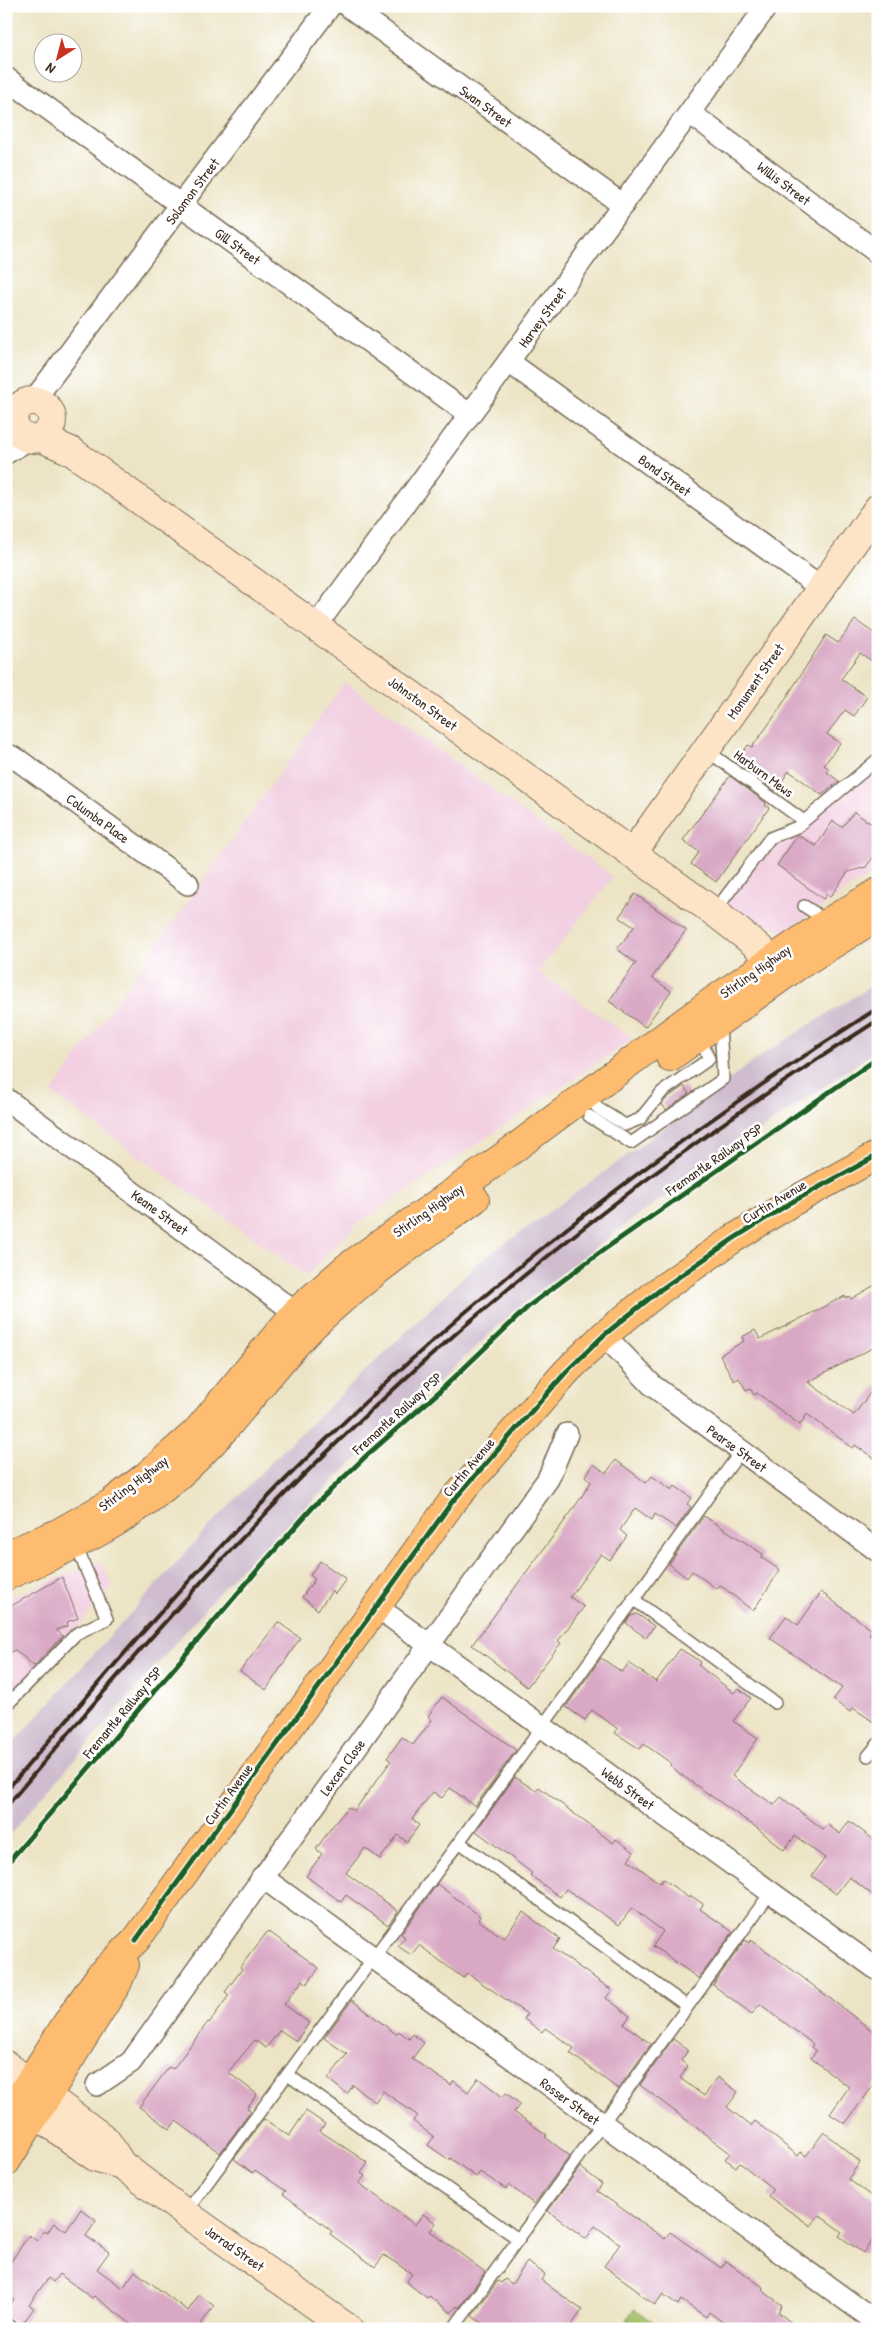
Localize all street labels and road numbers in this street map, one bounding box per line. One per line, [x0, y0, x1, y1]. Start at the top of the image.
street label: Swan Street [456, 81, 516, 132]
street label: Solomon Street [161, 154, 223, 228]
street label: Willis Street [753, 157, 815, 209]
street label: Gill Street [212, 223, 265, 269]
street label: Harvey Street [514, 283, 571, 352]
street label: Bond Street [635, 450, 695, 501]
street label: Monument Street [722, 639, 788, 722]
street label: Johnston Street [385, 671, 461, 735]
street label: Harburn Mews [730, 745, 798, 801]
street label: Columba Place [63, 789, 134, 848]
street label: Stirling Highway [716, 940, 795, 1003]
street label: Fremantle Railway PSP [661, 1118, 767, 1201]
street label: Curtin Avenue [738, 1174, 810, 1228]
street label: Stirling Highway [389, 1179, 468, 1242]
street label: Keane Street [128, 1185, 192, 1239]
street label: Fremantle Railway PSP [347, 1368, 447, 1460]
street label: Pearse Street [703, 1420, 771, 1476]
street label: Curtin Avenue [438, 1433, 499, 1501]
street label: Stirling Highway [94, 1451, 172, 1516]
street label: Fremantle Railway PSP [77, 1662, 167, 1763]
street label: Lexcen Close [315, 1735, 369, 1799]
street label: Curtin Avenue [199, 1759, 257, 1829]
street label: Webb Street [598, 1762, 659, 1814]
street label: Rosser Street [536, 2073, 604, 2129]
street label: Jarrad Street [202, 2221, 269, 2275]

